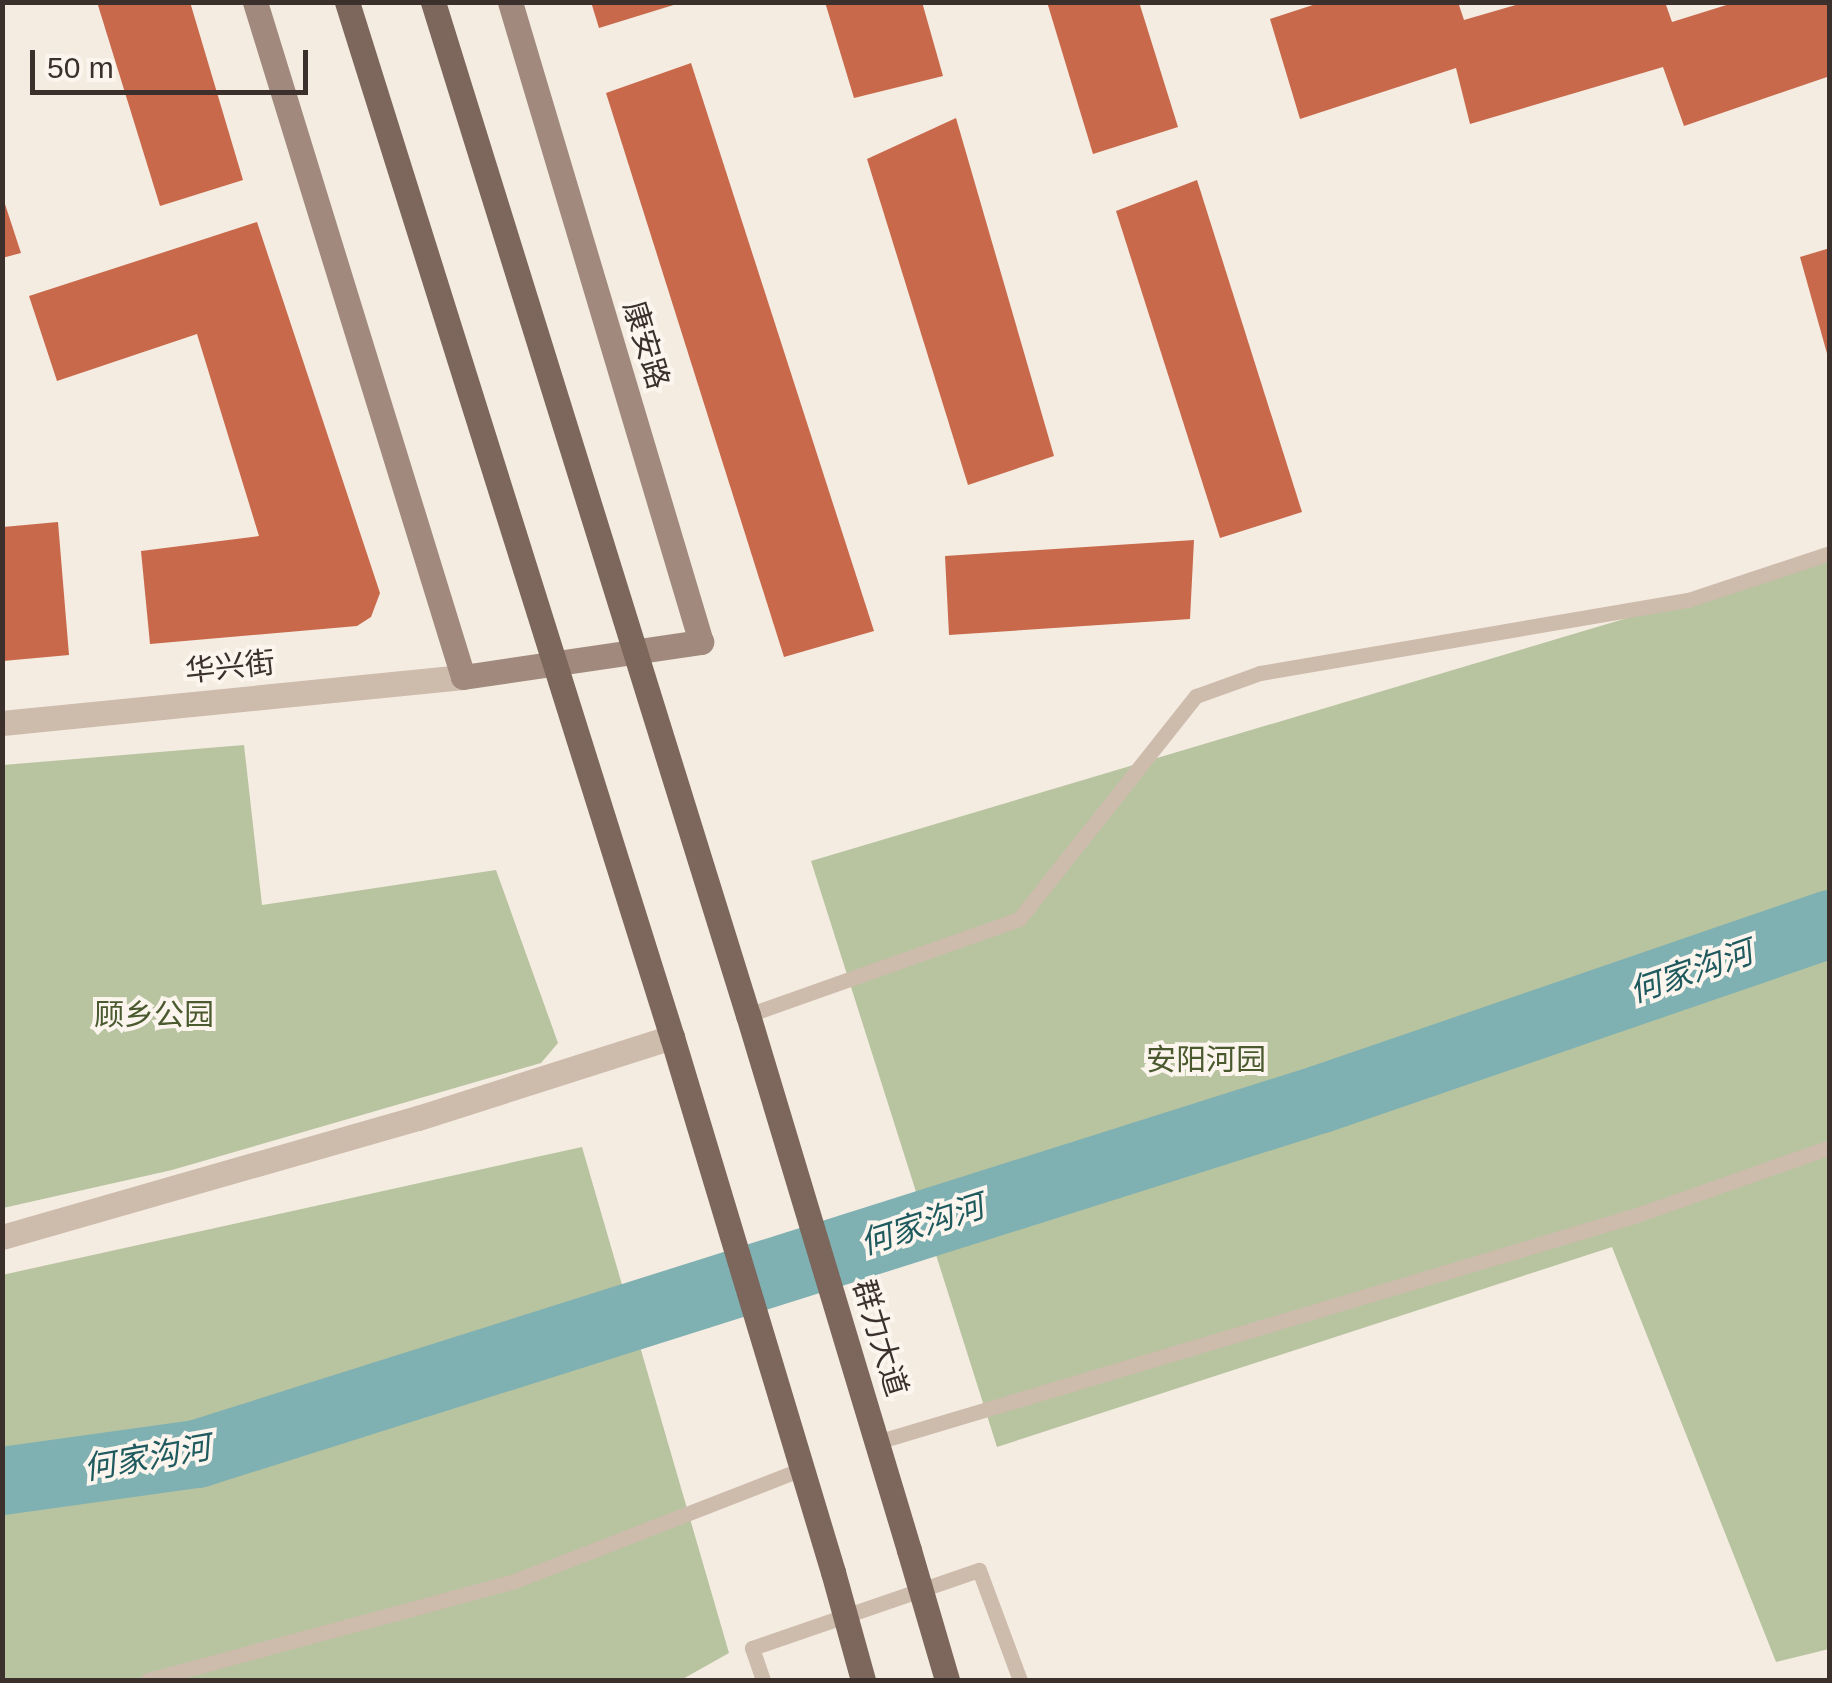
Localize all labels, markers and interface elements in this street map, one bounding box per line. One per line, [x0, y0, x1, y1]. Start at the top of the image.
scale bar [35, 30, 312, 92]
text: 50 m [47, 51, 114, 84]
street label: 康安路 [616, 297, 676, 393]
street label: 华兴街 [183, 644, 277, 690]
water label: 何家沟河 [1624, 933, 1758, 1011]
park label: 顾乡公园 [94, 997, 214, 1033]
park label: 安阳河园 [1146, 1042, 1266, 1078]
water label: 何家沟河 [855, 1187, 989, 1263]
street label: 群力大道 [845, 1275, 915, 1401]
water label: 何家沟河 [81, 1428, 213, 1488]

